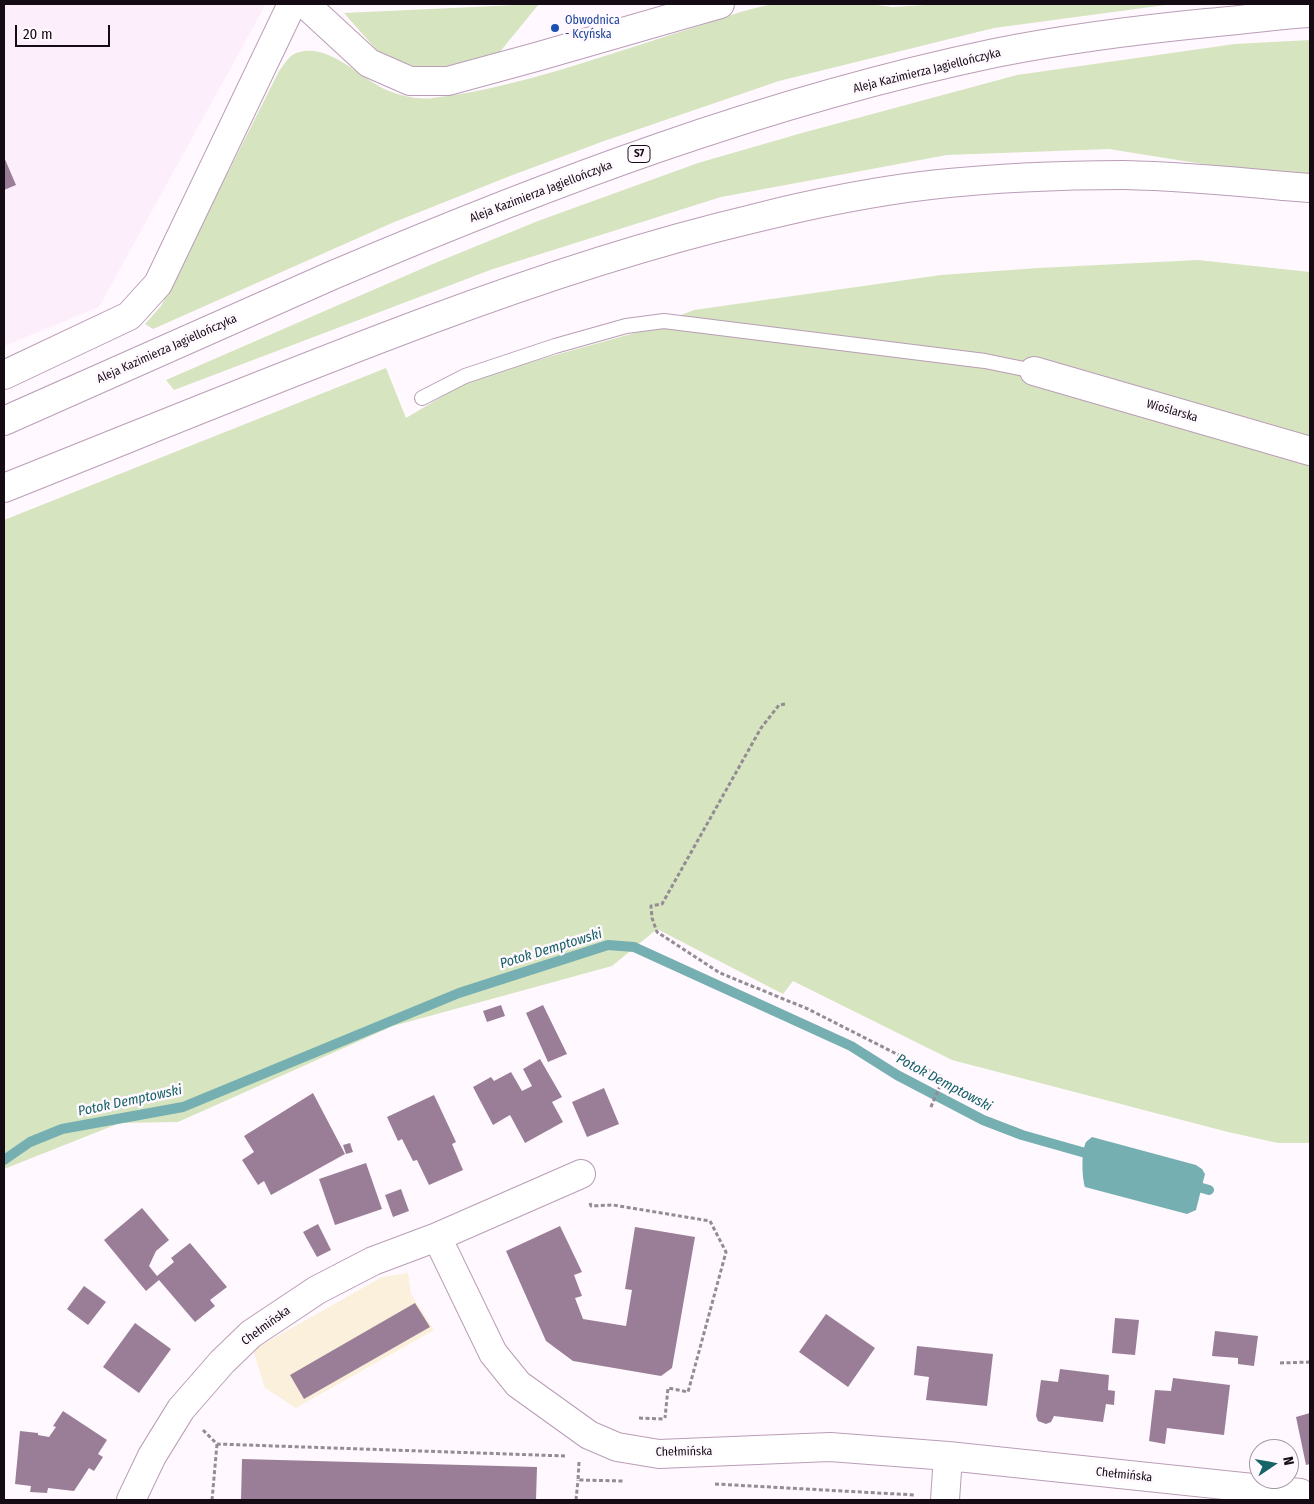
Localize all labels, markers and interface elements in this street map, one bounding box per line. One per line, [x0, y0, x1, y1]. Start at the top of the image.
place label: Obwodnica - Kcyńska [565, 14, 620, 42]
scale bar [18, 15, 112, 47]
marker: Obwodnica - Kcyńska [549, 22, 561, 34]
text: 20 m [23, 25, 53, 43]
street label: Aleja Kazimierza Jagiellończyka [852, 46, 1002, 96]
road number: S7 [628, 146, 650, 162]
street label: Aleja Kazimierza Jagiellończyka [468, 158, 614, 226]
street label: Aleja Kazimierza Jagiellończyka [95, 312, 239, 386]
street label: Wioślarska [1145, 397, 1199, 425]
water label: Potok Demptowski [498, 925, 604, 973]
water label: Potok Demptowski [893, 1051, 995, 1115]
water label: Potok Demptowski [76, 1082, 184, 1120]
street label: Chełmińska [239, 1304, 293, 1348]
north arrow [1249, 1439, 1299, 1489]
street label: Chełmińska [656, 1444, 712, 1460]
text: N [1279, 1455, 1297, 1467]
street label: Chełmińska [1095, 1465, 1153, 1485]

